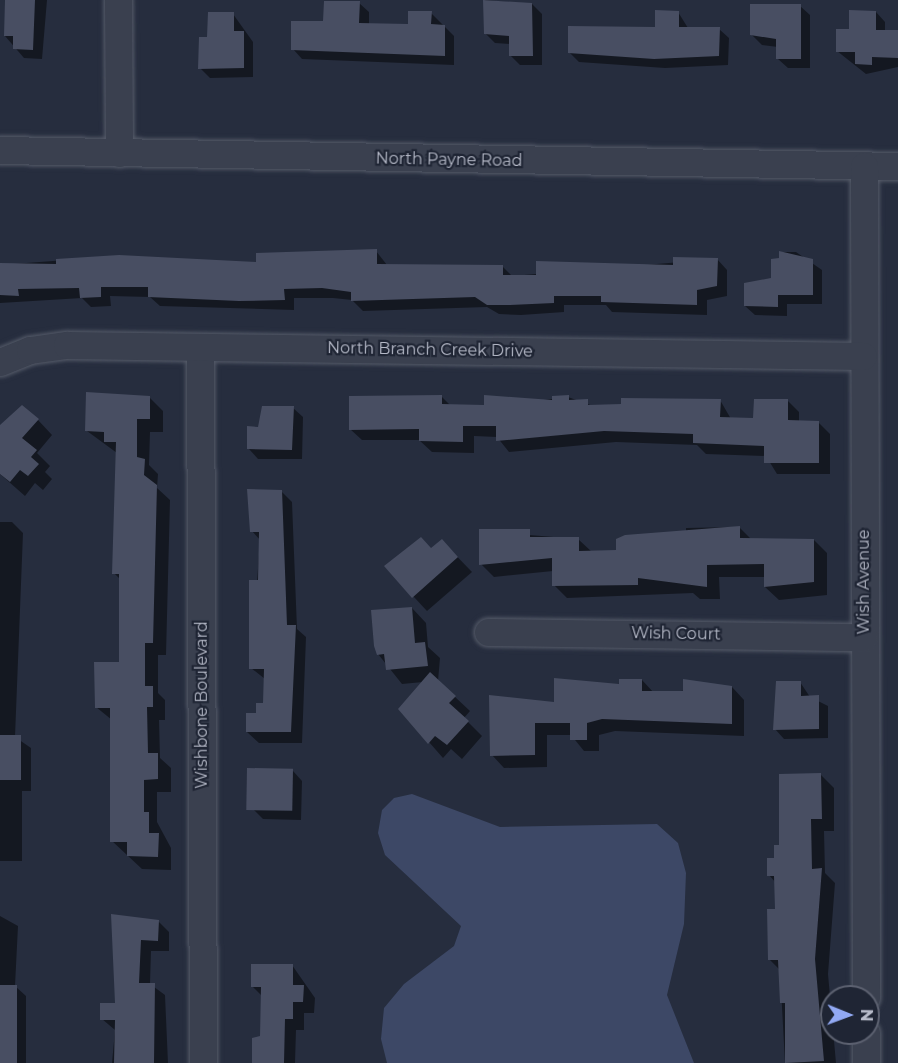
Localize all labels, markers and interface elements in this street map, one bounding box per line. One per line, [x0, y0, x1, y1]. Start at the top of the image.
street label: North Payne Road [375, 149, 523, 171]
street label: North Branch Creek Drive [327, 339, 533, 361]
street label: Wish Avenue [854, 530, 874, 634]
street label: Wishbone Boulevard [192, 621, 212, 789]
street label: Wish Court [631, 624, 721, 644]
north arrow [820, 985, 880, 1045]
text: N [857, 1009, 876, 1022]

